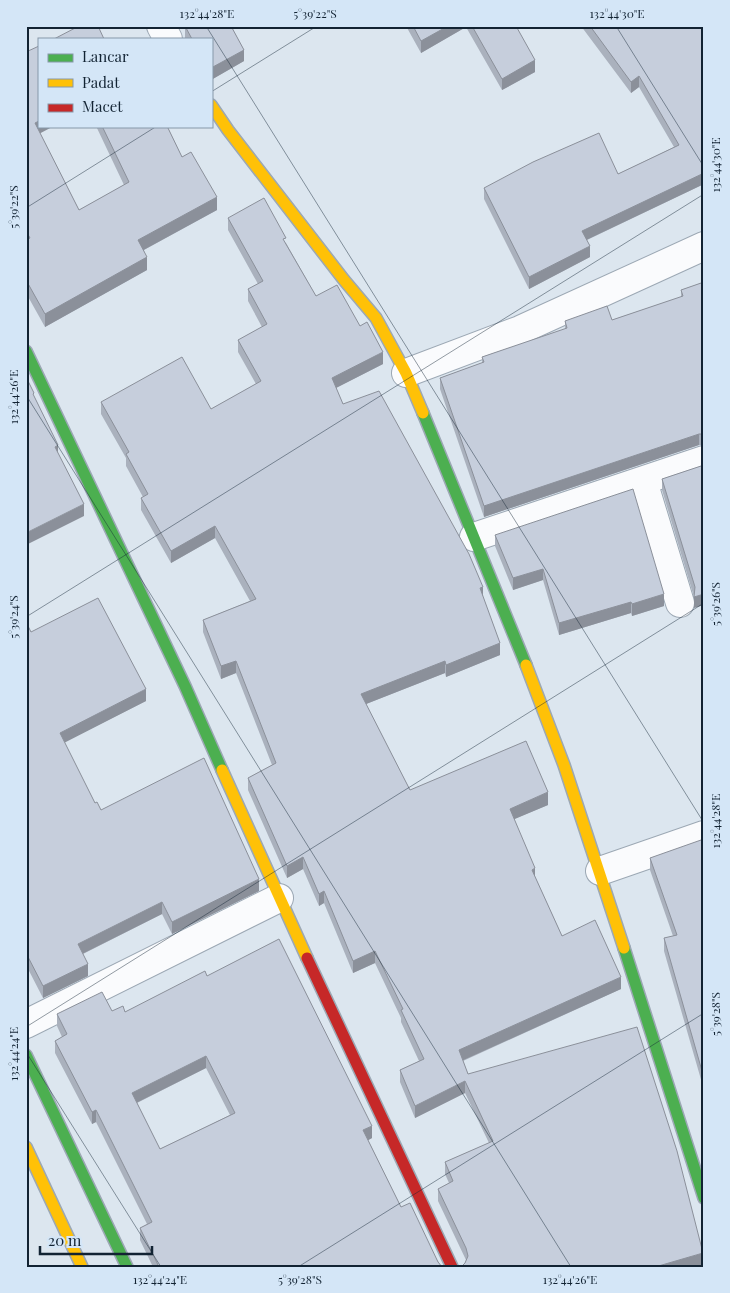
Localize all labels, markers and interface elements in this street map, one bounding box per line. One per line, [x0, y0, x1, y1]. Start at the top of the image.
text: 132°44'28"E [180, 5, 234, 21]
text: 5°39'22"S [293, 5, 337, 21]
text: 132°44'30"E [589, 5, 645, 21]
legend [38, 38, 212, 128]
text: Lancar [82, 46, 129, 66]
text: Padat [82, 72, 120, 92]
text: Macet [82, 96, 123, 116]
text: 132°44'30"E [707, 137, 723, 193]
text: 5°39'22"S [5, 185, 21, 229]
text: 132°44'26"E [5, 370, 21, 424]
text: 5°39'26"S [707, 582, 723, 626]
text: 5°39'24"S [5, 595, 21, 639]
text: 132°44'28"E [707, 794, 723, 848]
text: 5°39'28"S [707, 992, 723, 1036]
text: 132°44'24"E [5, 1027, 21, 1081]
scale bar [40, 1223, 152, 1255]
text: 20 m [48, 1230, 82, 1250]
text: 132°44'24"E [133, 1271, 187, 1287]
text: 5°39'28"S [278, 1271, 322, 1287]
text: 132°44'26"E [543, 1271, 597, 1287]

